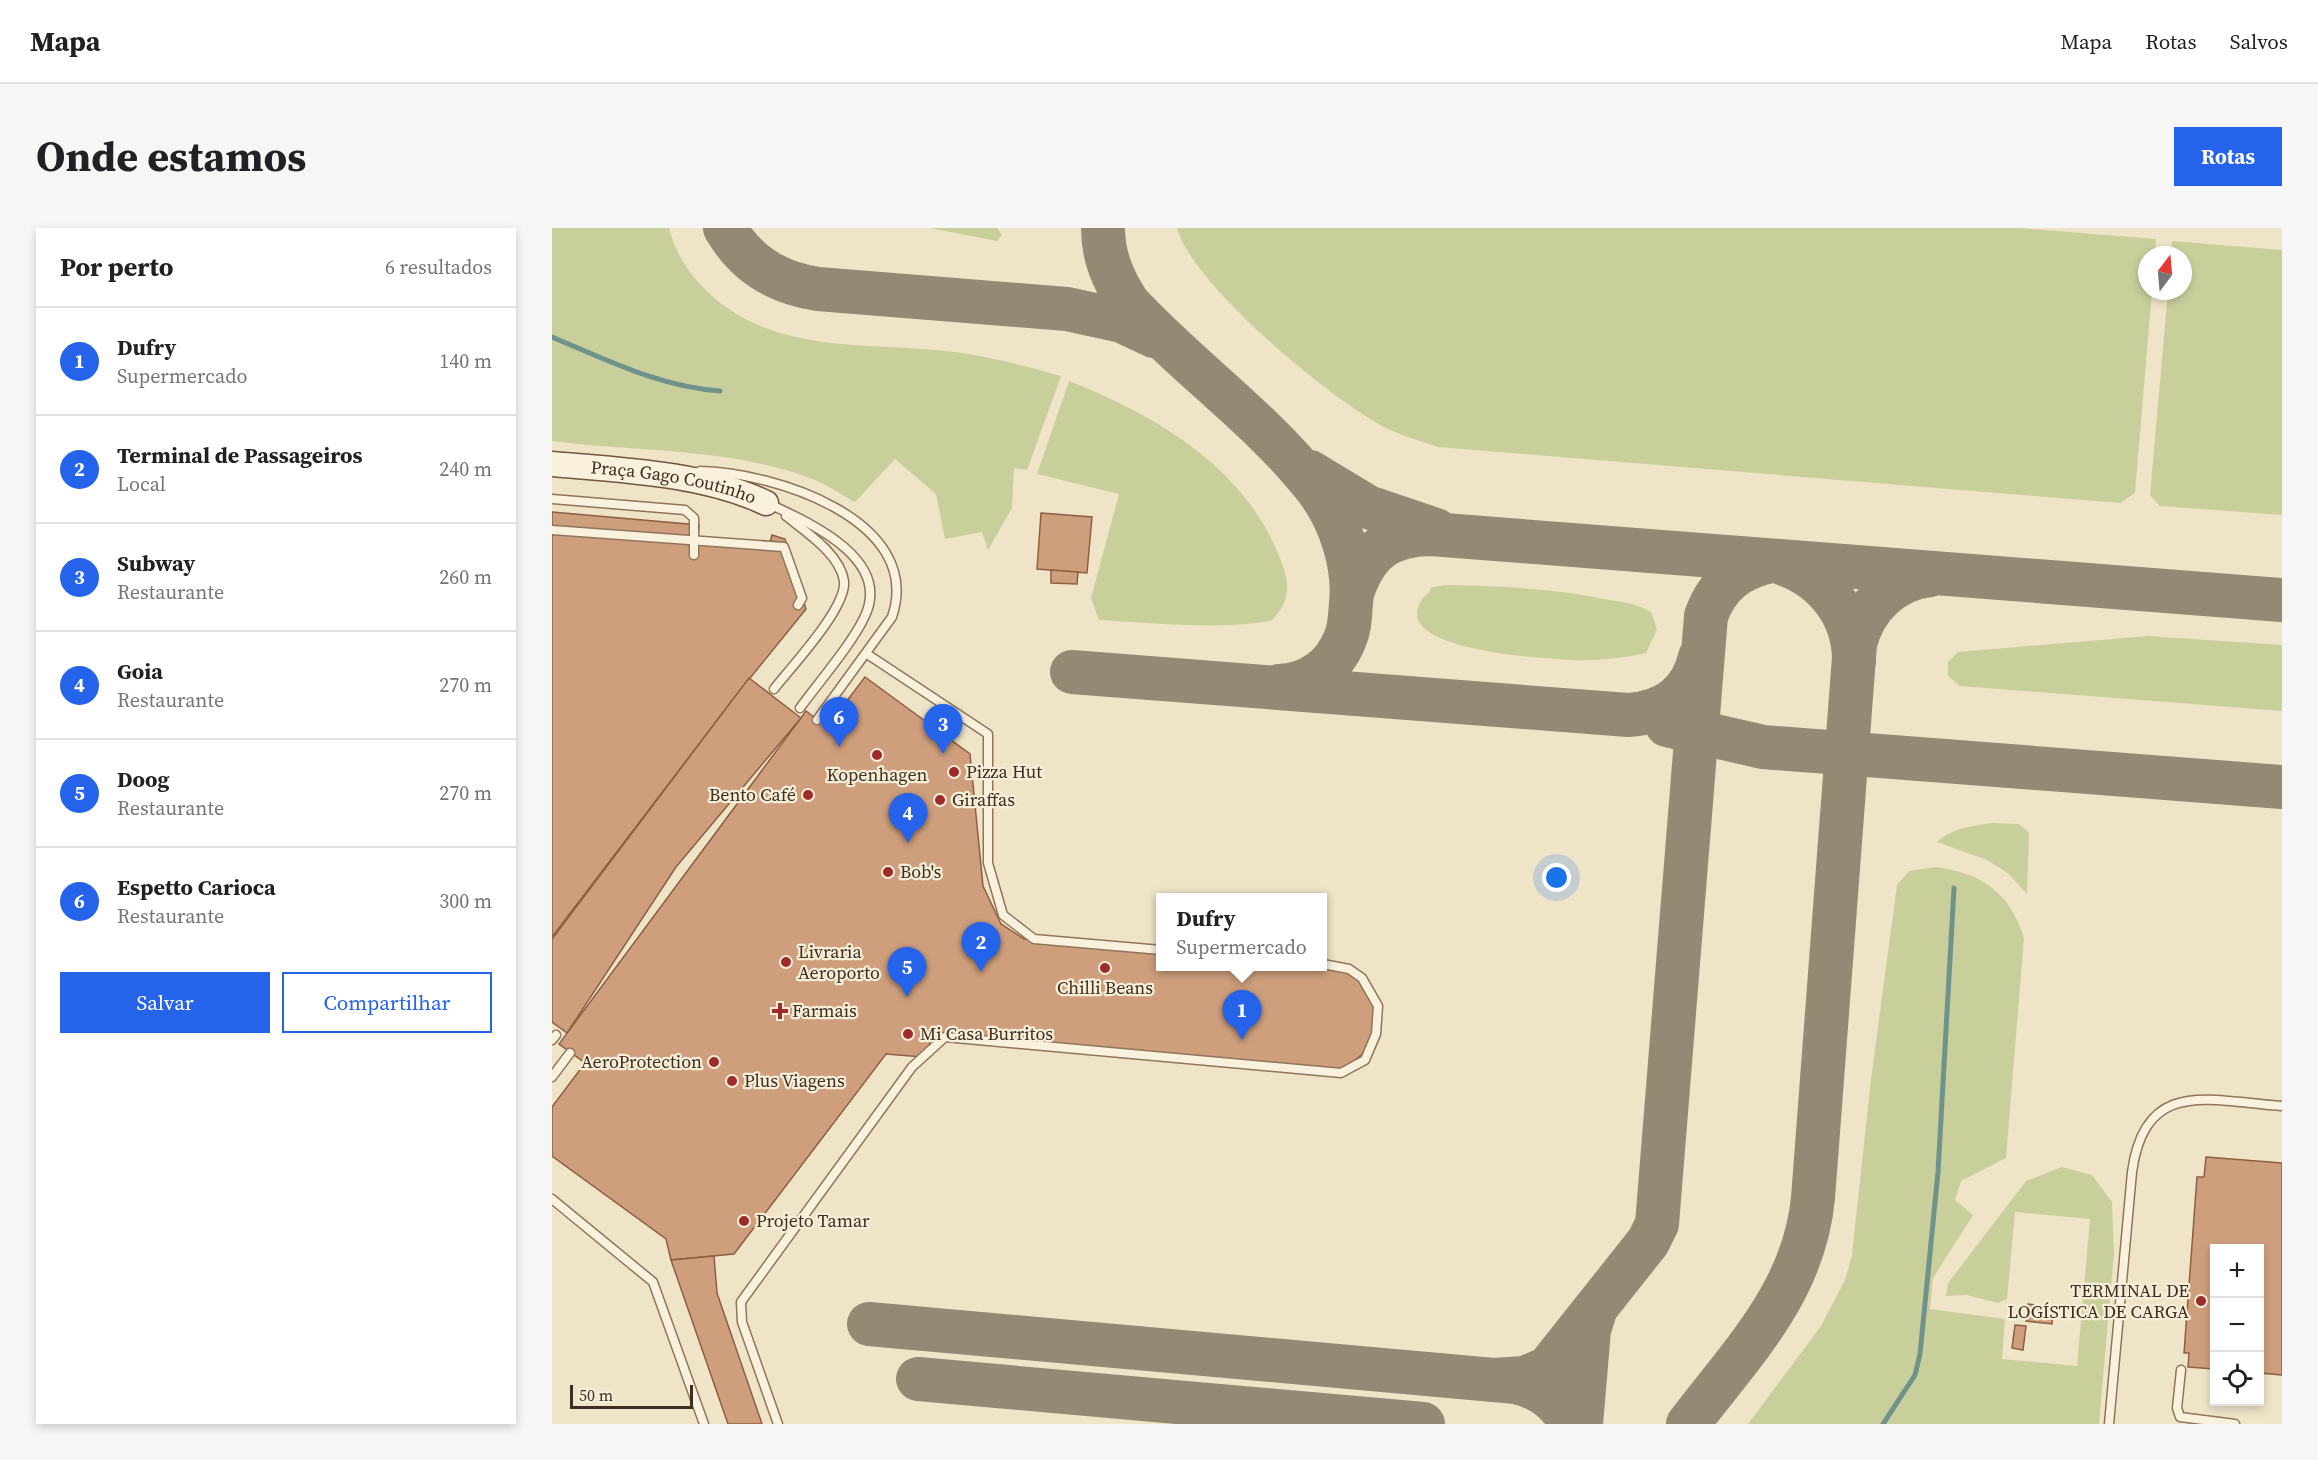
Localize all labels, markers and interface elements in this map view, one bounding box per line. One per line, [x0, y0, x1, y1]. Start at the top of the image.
text: Mapa [30, 22, 101, 60]
text: Mapa [2061, 27, 2112, 56]
text: Rotas [2145, 27, 2197, 56]
text: Salvos [2230, 27, 2288, 56]
text: Onde estamos [36, 127, 306, 185]
button: Rotas [2174, 127, 2282, 186]
north arrow [2138, 246, 2192, 300]
text: Por perto [60, 249, 174, 285]
text: 6 resultados [385, 253, 492, 281]
text: Dufry [117, 332, 176, 362]
text: 1 [74, 347, 85, 375]
text: 140 m [439, 347, 492, 375]
text: Supermercado [117, 362, 248, 390]
text: Terminal de Passageiros [117, 440, 363, 470]
street label: Praça Gago Coutinho [590, 454, 760, 509]
text: 2 [74, 455, 85, 483]
text: 240 m [439, 455, 492, 483]
text: Local [117, 470, 166, 498]
text: Subway [117, 548, 195, 578]
text: 3 [74, 563, 85, 591]
text: 260 m [439, 563, 492, 591]
text: Restaurante [117, 578, 224, 606]
text: Goia [117, 656, 163, 686]
text: 4 [74, 671, 85, 699]
text: 270 m [439, 671, 492, 699]
text: Restaurante [117, 686, 224, 714]
pin: 6 [820, 698, 858, 747]
pin: 3 [924, 704, 962, 754]
marker: Kopenhagen [870, 748, 884, 762]
place label: Pizza Hut [966, 759, 1042, 784]
place label: Kopenhagen [827, 762, 928, 787]
text: Doog [117, 764, 169, 794]
marker: Pizza Hut [947, 765, 961, 779]
text: 5 [74, 779, 85, 807]
text: 270 m [439, 779, 492, 807]
place label: Bento Café [709, 782, 796, 807]
place label: Giraffas [952, 787, 1015, 812]
marker: Bento Café [801, 788, 815, 802]
marker: Giraffas [933, 793, 947, 807]
text: Restaurante [117, 794, 224, 822]
pin: 4 [888, 794, 928, 843]
place label: Bob's [900, 859, 941, 884]
your location [1542, 863, 1571, 892]
marker: Bob's [881, 865, 895, 879]
text: Espetto Carioca [117, 872, 276, 902]
text: 6 [74, 887, 85, 915]
text: 300 m [439, 887, 492, 915]
popup [1156, 893, 1327, 971]
text: Restaurante [117, 902, 224, 930]
text: Dufry [1176, 903, 1235, 933]
pin: 2 [962, 922, 1000, 972]
text: Supermercado [1176, 933, 1307, 961]
place label: Livraria Aeroporto [798, 939, 880, 985]
pin: 5 [888, 948, 926, 997]
marker: Livraria Aeroporto [779, 955, 793, 969]
marker: Chilli Beans [1098, 961, 1112, 975]
button: Salvar [60, 972, 270, 1033]
button: Compartilhar [282, 972, 492, 1033]
place label: Chilli Beans [1057, 975, 1153, 1000]
pin: 1 [1222, 990, 1262, 1040]
place label: Farmais [792, 998, 857, 1023]
marker: Farmais [773, 1004, 787, 1018]
place label: Mi Casa Burritos [920, 1021, 1053, 1046]
marker: Mi Casa Burritos [901, 1027, 915, 1041]
place label: AeroProtection [581, 1049, 702, 1074]
marker: AeroProtection [707, 1055, 721, 1069]
place label: Plus Viagens [744, 1068, 845, 1093]
marker: Plus Viagens [725, 1074, 739, 1088]
place label: Projeto Tamar [756, 1208, 870, 1233]
marker: Projeto Tamar [737, 1214, 751, 1228]
map controls [2210, 1244, 2264, 1406]
button: + [2210, 1244, 2264, 1298]
place label: TERMINAL DE LOGÍSTICA DE CARGA [2007, 1278, 2189, 1324]
marker: TERMINAL DE LOGÍSTICA DE CARGA [2194, 1294, 2208, 1308]
button: − [2210, 1298, 2264, 1352]
button: locate [2210, 1352, 2264, 1406]
scale bar [570, 1382, 693, 1410]
text: 50 m [579, 1384, 613, 1406]

